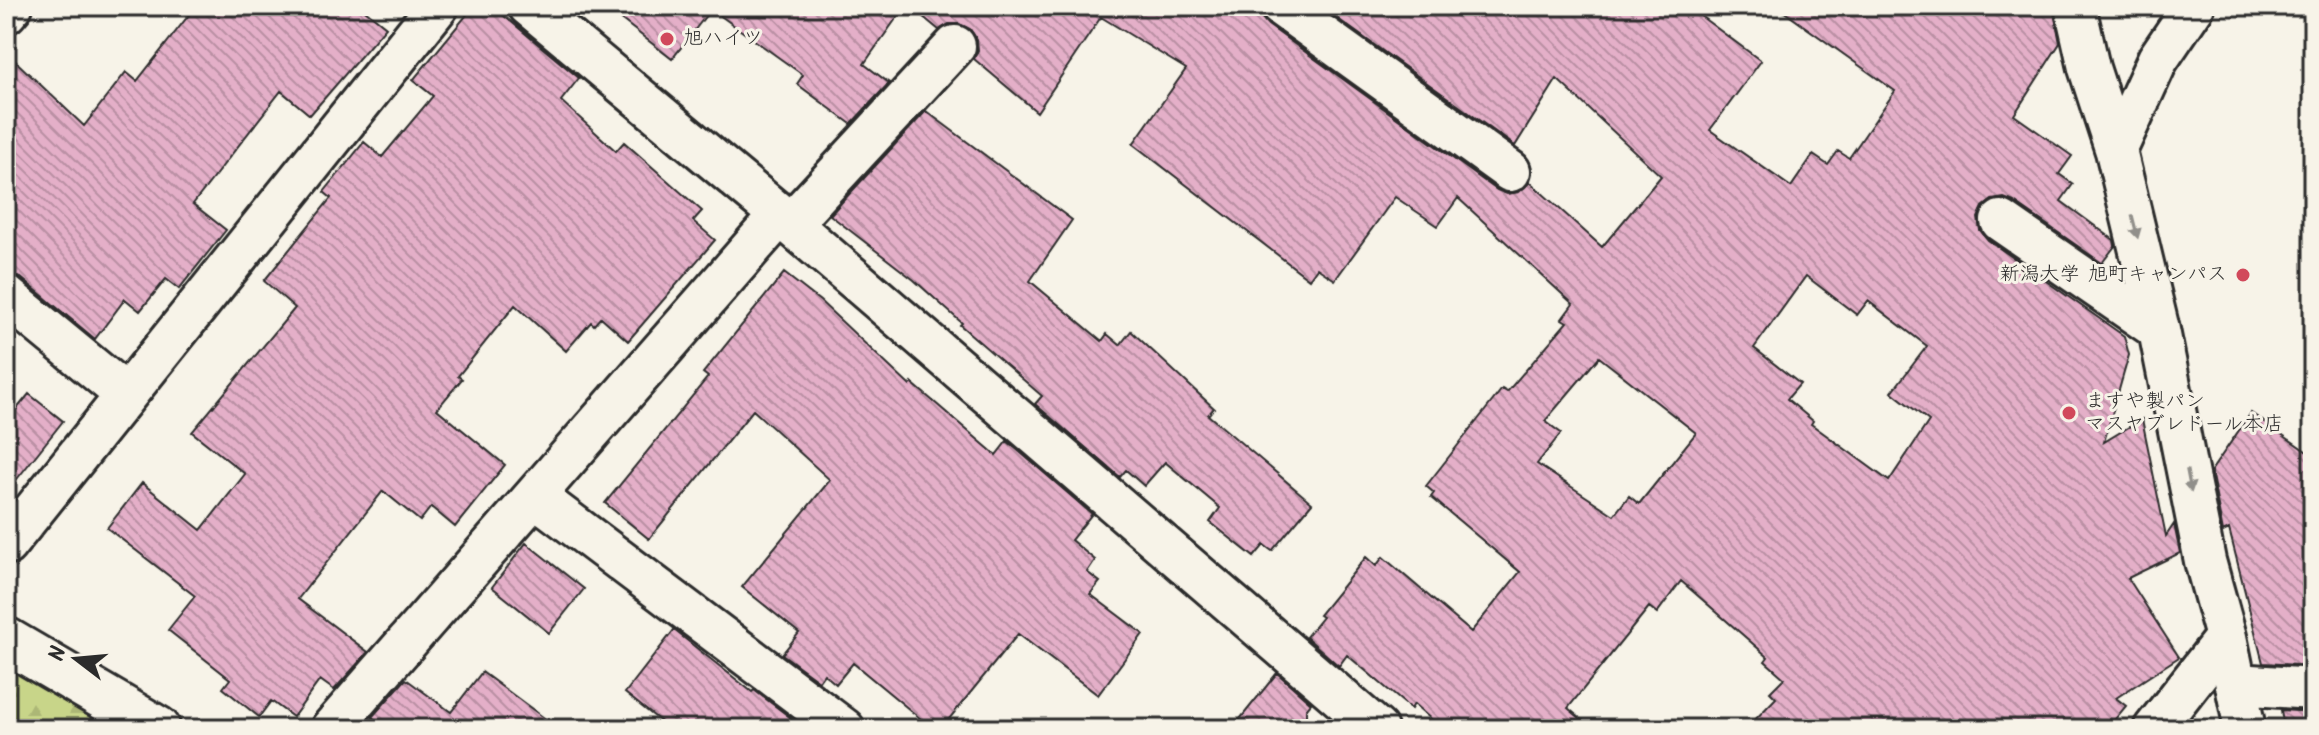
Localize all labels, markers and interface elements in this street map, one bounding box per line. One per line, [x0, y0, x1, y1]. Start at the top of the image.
place label: 旭ハイツ [683, 23, 763, 55]
marker: 旭ハイツ [658, 30, 676, 48]
one-way arrow [2129, 214, 2141, 239]
place label: 新潟大学 旭町キャンパス [2000, 259, 2227, 291]
marker: 新潟大学 旭町キャンパス [2234, 266, 2252, 284]
place label: ますや製パン マスヤブレドール本店 [2085, 386, 2283, 441]
marker: ますや製パン マスヤブレドール本店 [2060, 404, 2078, 422]
one-way arrow [2184, 469, 2196, 494]
north arrow [36, 619, 116, 699]
text: N [40, 643, 78, 666]

